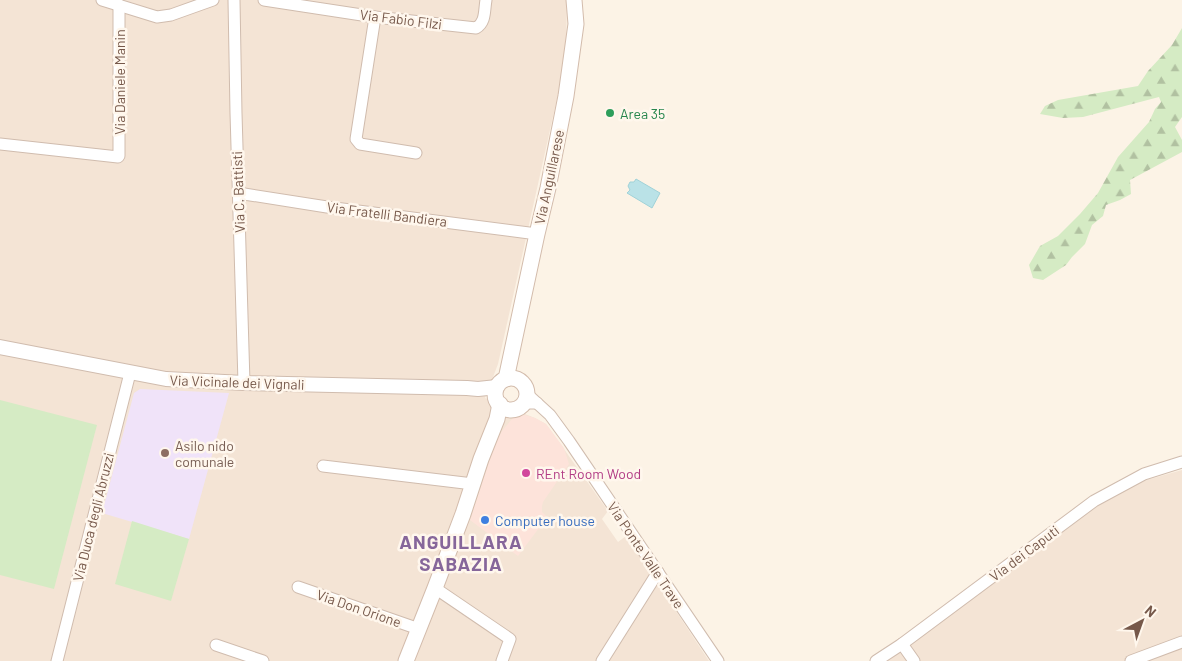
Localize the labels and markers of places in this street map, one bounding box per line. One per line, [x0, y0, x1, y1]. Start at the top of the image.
place label: Area 35 [620, 105, 665, 122]
marker: Area 35 [604, 107, 616, 119]
place label: Asilo nido comunale [175, 437, 234, 470]
marker: Asilo nido comunale [159, 447, 171, 459]
place label: REnt Room Wood [536, 465, 641, 482]
marker: REnt Room Wood [520, 467, 532, 479]
place label: Computer house [495, 512, 595, 529]
marker: Computer house [479, 514, 491, 526]

